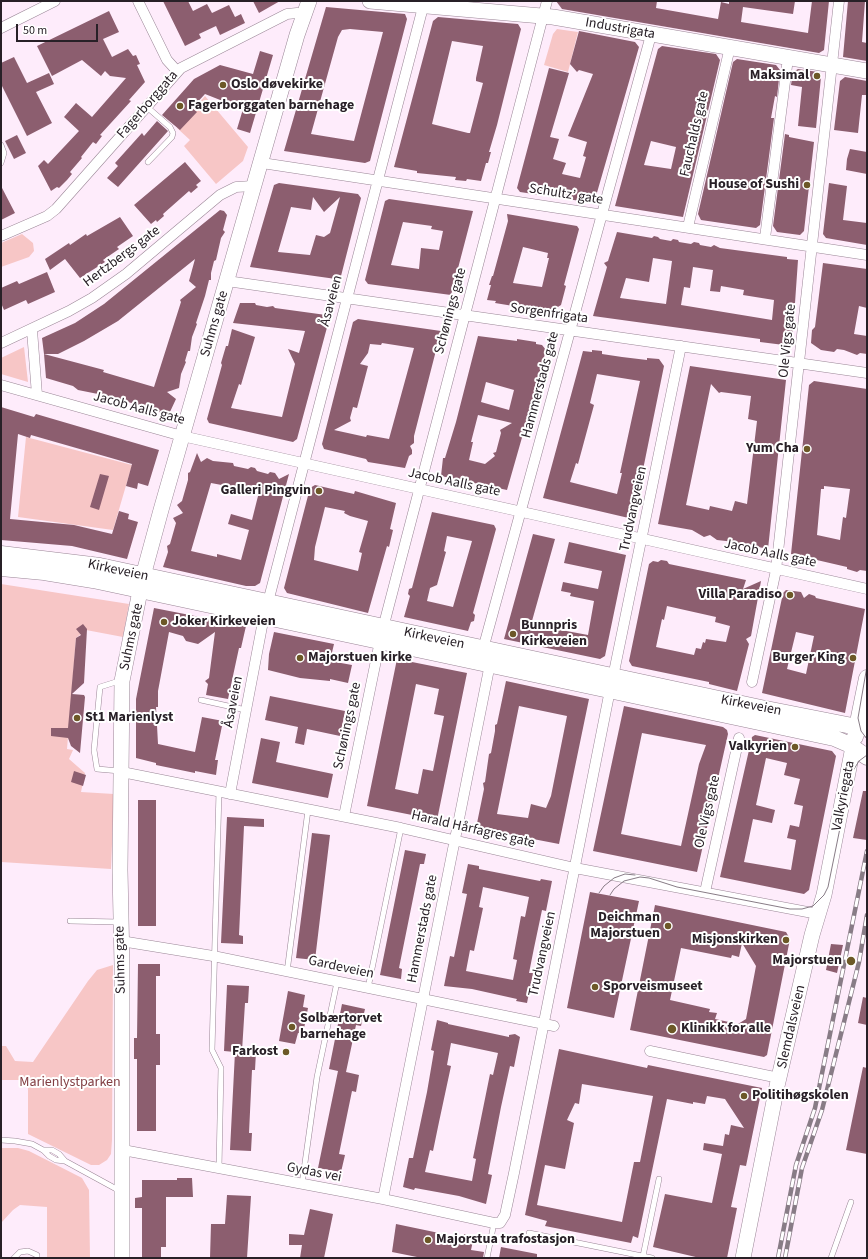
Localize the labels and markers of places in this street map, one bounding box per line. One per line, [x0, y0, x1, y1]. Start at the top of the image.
place label: Maksimal [750, 68, 809, 84]
marker: Maksimal [812, 71, 822, 81]
place label: Oslo døvekirke [231, 77, 323, 93]
marker: Oslo døvekirke [218, 80, 228, 90]
place label: Fagerborggaten barnehage [188, 98, 354, 114]
marker: Fagerborggaten barnehage [175, 101, 185, 111]
place label: House of Sushi [709, 177, 799, 193]
marker: House of Sushi [802, 180, 812, 190]
place label: Yum Cha [746, 441, 799, 457]
marker: Yum Cha [802, 444, 812, 454]
place label: Galleri Pingvin [220, 483, 311, 499]
marker: Galleri Pingvin [314, 486, 324, 496]
place label: Villa Paradiso [699, 587, 782, 603]
marker: Villa Paradiso [785, 590, 795, 600]
place label: Joker Kirkeveien [172, 614, 276, 630]
marker: Joker Kirkeveien [159, 617, 169, 627]
place label: Bunnpris Kirkeveien [521, 618, 587, 650]
marker: Bunnpris Kirkeveien [508, 629, 518, 639]
place label: Majorstuen kirke [308, 650, 412, 666]
place label: Burger King [772, 650, 845, 666]
marker: Majorstuen kirke [295, 653, 305, 663]
marker: Burger King [848, 653, 858, 663]
place label: St1 Marienlyst [85, 710, 173, 726]
marker: St1 Marienlyst [72, 713, 82, 723]
place label: Valkyrien [729, 739, 787, 755]
marker: Valkyrien [790, 742, 800, 752]
place label: Deichman Majorstuen [590, 910, 660, 942]
marker: Deichman Majorstuen [663, 921, 673, 931]
place label: Misjonskirken [692, 932, 778, 948]
marker: Misjonskirken [781, 935, 791, 945]
place label: Majorstuen [772, 953, 842, 969]
marker: Majorstuen [845, 955, 857, 967]
place label: Sporveismuseet [603, 979, 703, 995]
marker: Sporveismuseet [590, 982, 600, 992]
place label: Solbærtorvet barnehage [300, 1011, 382, 1044]
place label: Klinikk for alle [681, 1021, 771, 1037]
marker: Solbærtorvet barnehage [287, 1022, 297, 1032]
marker: Klinikk for alle [666, 1023, 678, 1035]
place label: Farkost [232, 1044, 278, 1060]
marker: Farkost [281, 1047, 291, 1057]
place label: Politihøgskolen [752, 1088, 849, 1104]
marker: Politihøgskolen [739, 1091, 749, 1101]
place label: Majorstua trafostasjon [436, 1232, 575, 1248]
marker: Majorstua trafostasjon [423, 1235, 433, 1245]

